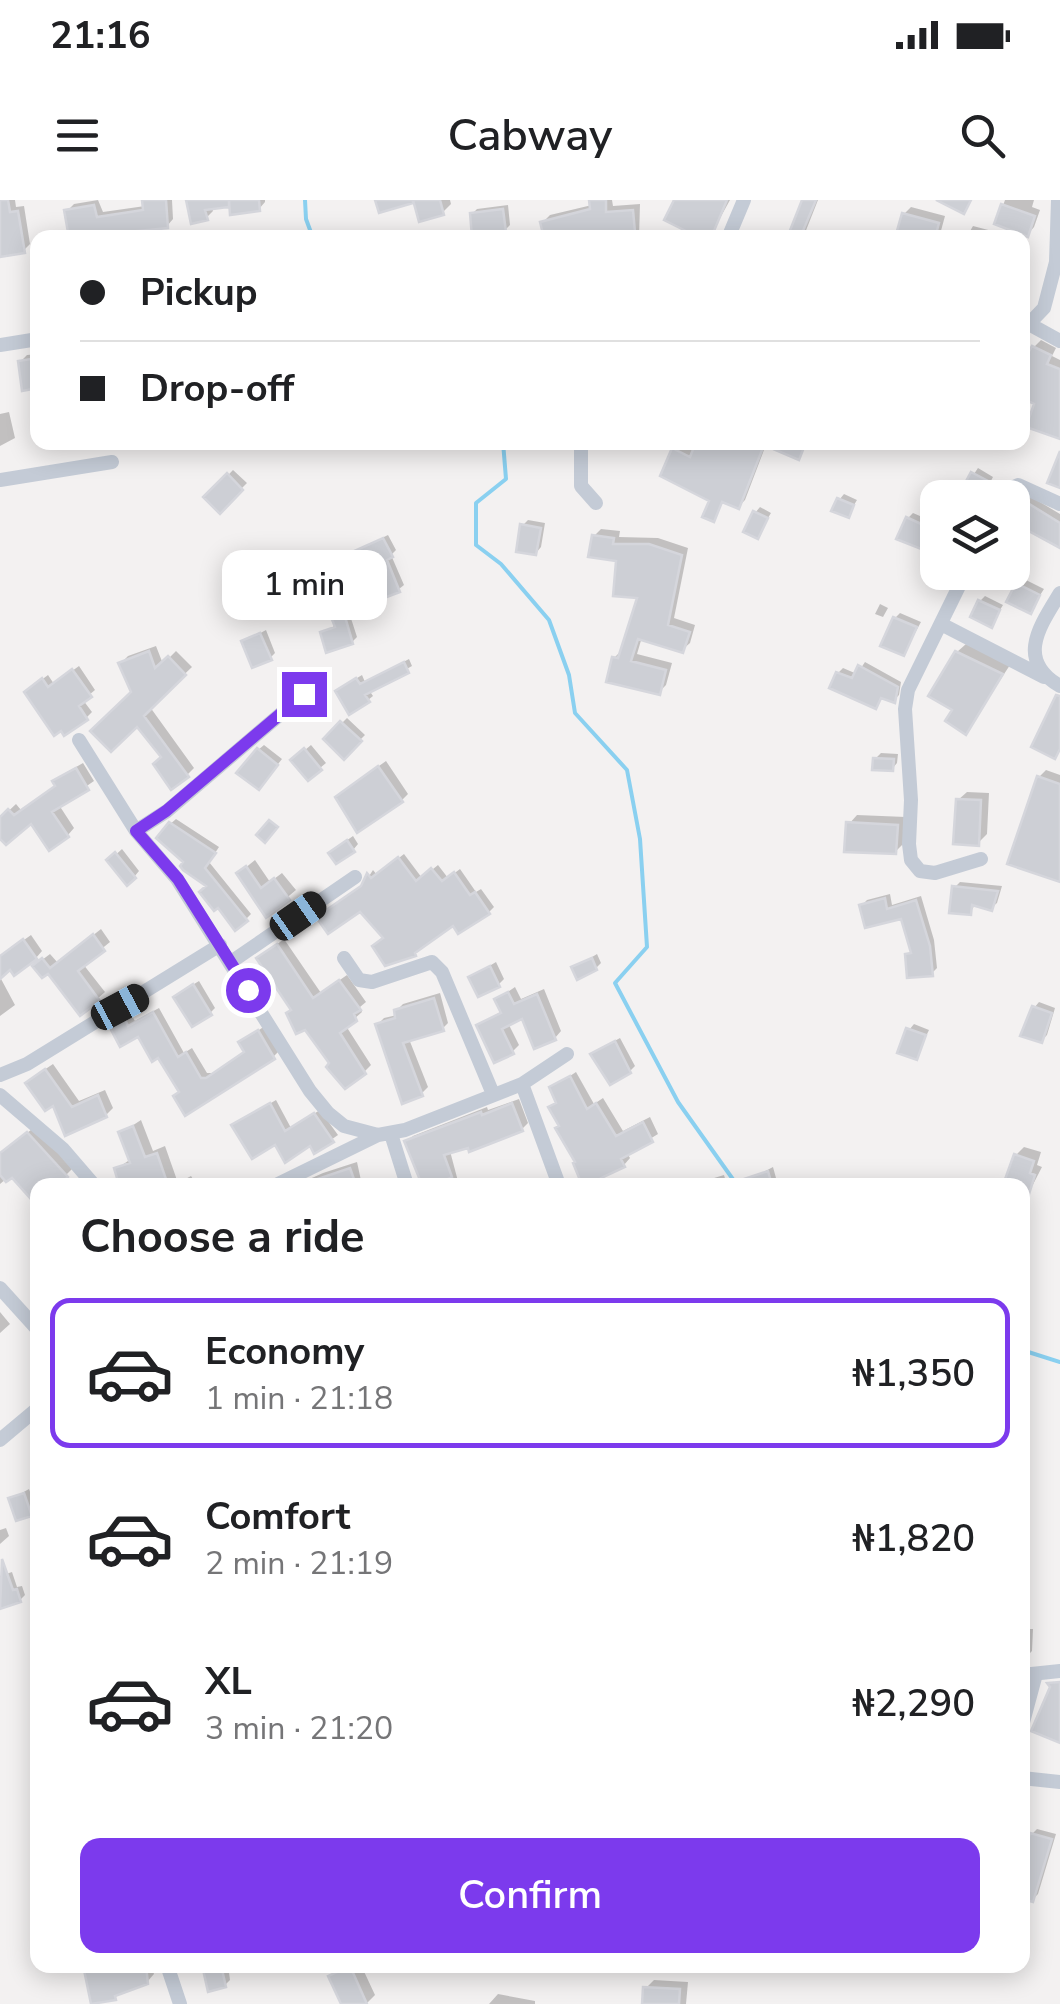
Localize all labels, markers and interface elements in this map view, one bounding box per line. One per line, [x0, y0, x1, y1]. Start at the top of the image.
text: 21:16 [50, 10, 151, 61]
text: Cabway [448, 105, 613, 166]
icon: menu [50, 108, 105, 163]
icon: search [955, 108, 1010, 163]
text: Pickup [140, 267, 258, 318]
text: Drop-off [140, 363, 294, 414]
map controls [920, 480, 1030, 590]
button: layers [920, 480, 1030, 590]
callout: 1 min [222, 549, 386, 619]
text: 1 min [264, 563, 345, 606]
route end [282, 672, 327, 717]
car [265, 887, 331, 945]
route start [226, 968, 271, 1013]
car [86, 980, 154, 1034]
text: Choose a ride [80, 1207, 365, 1268]
text: Economy [205, 1326, 364, 1377]
icon: car [85, 1328, 175, 1418]
text: ₦1,350 [852, 1348, 975, 1399]
text: 1 min · 21:18 [205, 1377, 393, 1420]
text: Comfort [205, 1491, 350, 1542]
icon: car [85, 1493, 175, 1583]
text: ₦1,820 [852, 1513, 975, 1564]
text: 2 min · 21:19 [205, 1542, 393, 1585]
text: XL [205, 1656, 252, 1707]
icon: car [85, 1658, 175, 1748]
text: ₦2,290 [852, 1678, 975, 1729]
text: 3 min · 21:20 [205, 1707, 393, 1750]
button: Confirm [80, 1838, 980, 1953]

